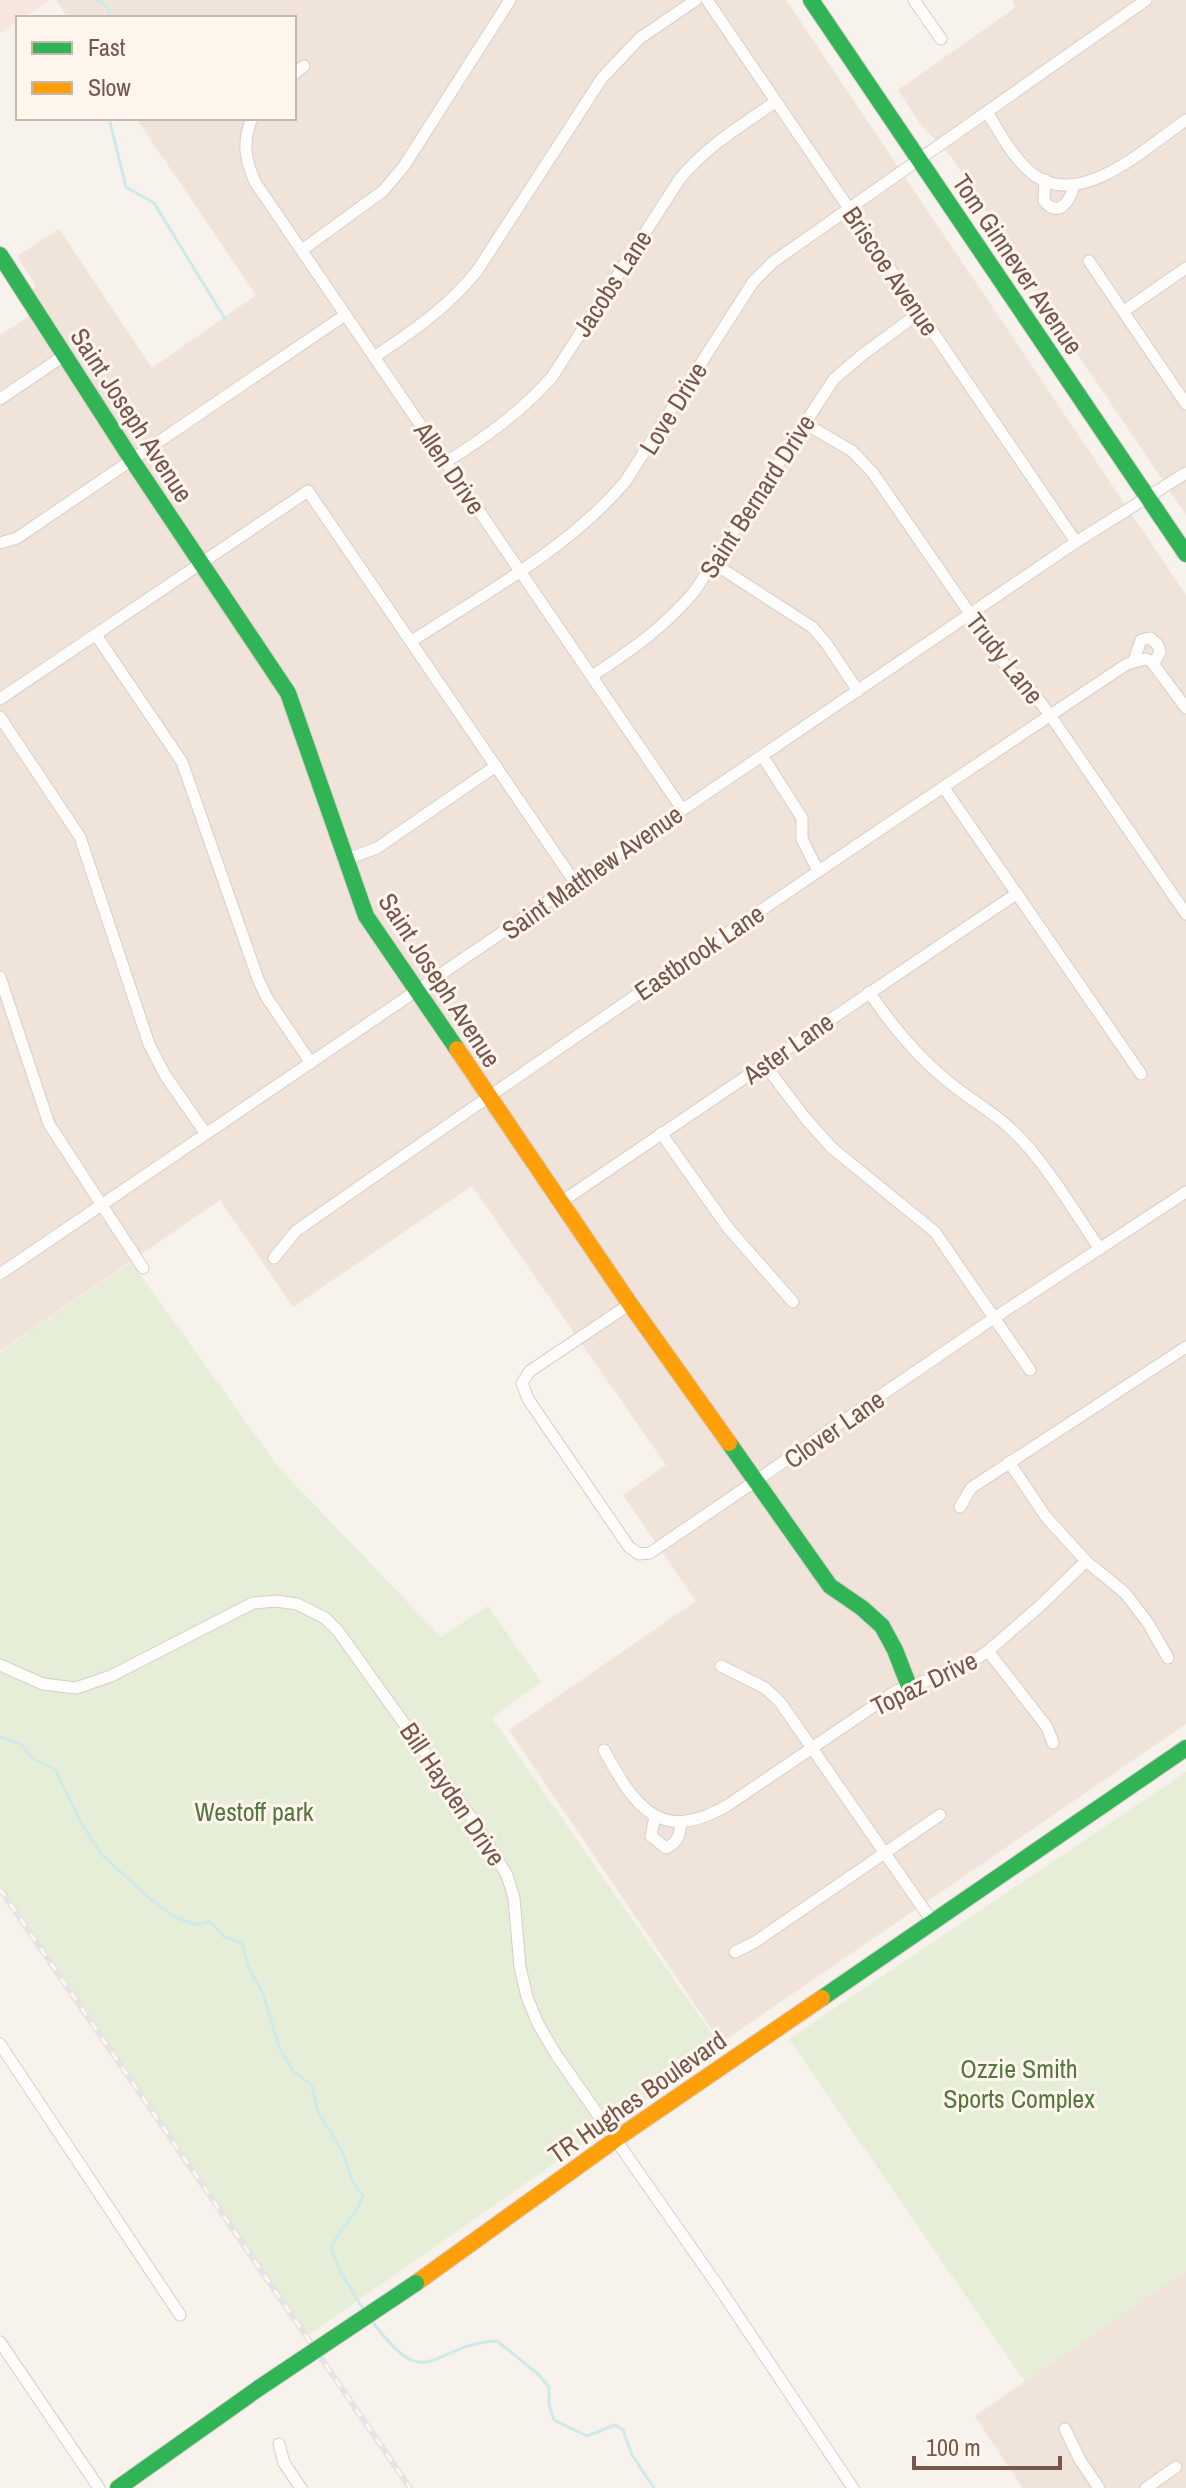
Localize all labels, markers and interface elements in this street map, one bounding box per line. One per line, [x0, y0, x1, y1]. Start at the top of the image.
legend [16, 16, 296, 120]
text: Fast [88, 31, 126, 63]
text: Slow [88, 71, 131, 103]
street label: Tom Ginnever Avenue [945, 167, 1091, 361]
street label: Briscoe Avenue [835, 199, 947, 343]
street label: Jacobs Lane [564, 223, 660, 343]
street label: Saint Joseph Avenue [63, 321, 201, 509]
street label: Love Drive [631, 355, 715, 461]
street label: Saint Bernard Drive [691, 407, 823, 585]
street label: Allen Drive [406, 414, 494, 521]
street label: Trudy Lane [958, 605, 1052, 711]
street label: Saint Matthew Avenue [495, 797, 689, 947]
street label: Saint Joseph Avenue [371, 886, 509, 1074]
street label: Eastbrook Lane [627, 896, 771, 1008]
street label: Aster Lane [735, 1004, 840, 1092]
street label: Clover Lane [777, 1382, 891, 1476]
street label: Topaz Drive [865, 1642, 983, 1724]
street label: Bill Hayden Drive [392, 1715, 514, 1873]
park label: Westoff park [195, 1794, 314, 1829]
street label: TR Hughes Boulevard [541, 2023, 733, 2171]
park label: Ozzie Smith Sports Complex [943, 2051, 1095, 2116]
scale bar [914, 2420, 1060, 2470]
text: 100 m [926, 2431, 981, 2463]

